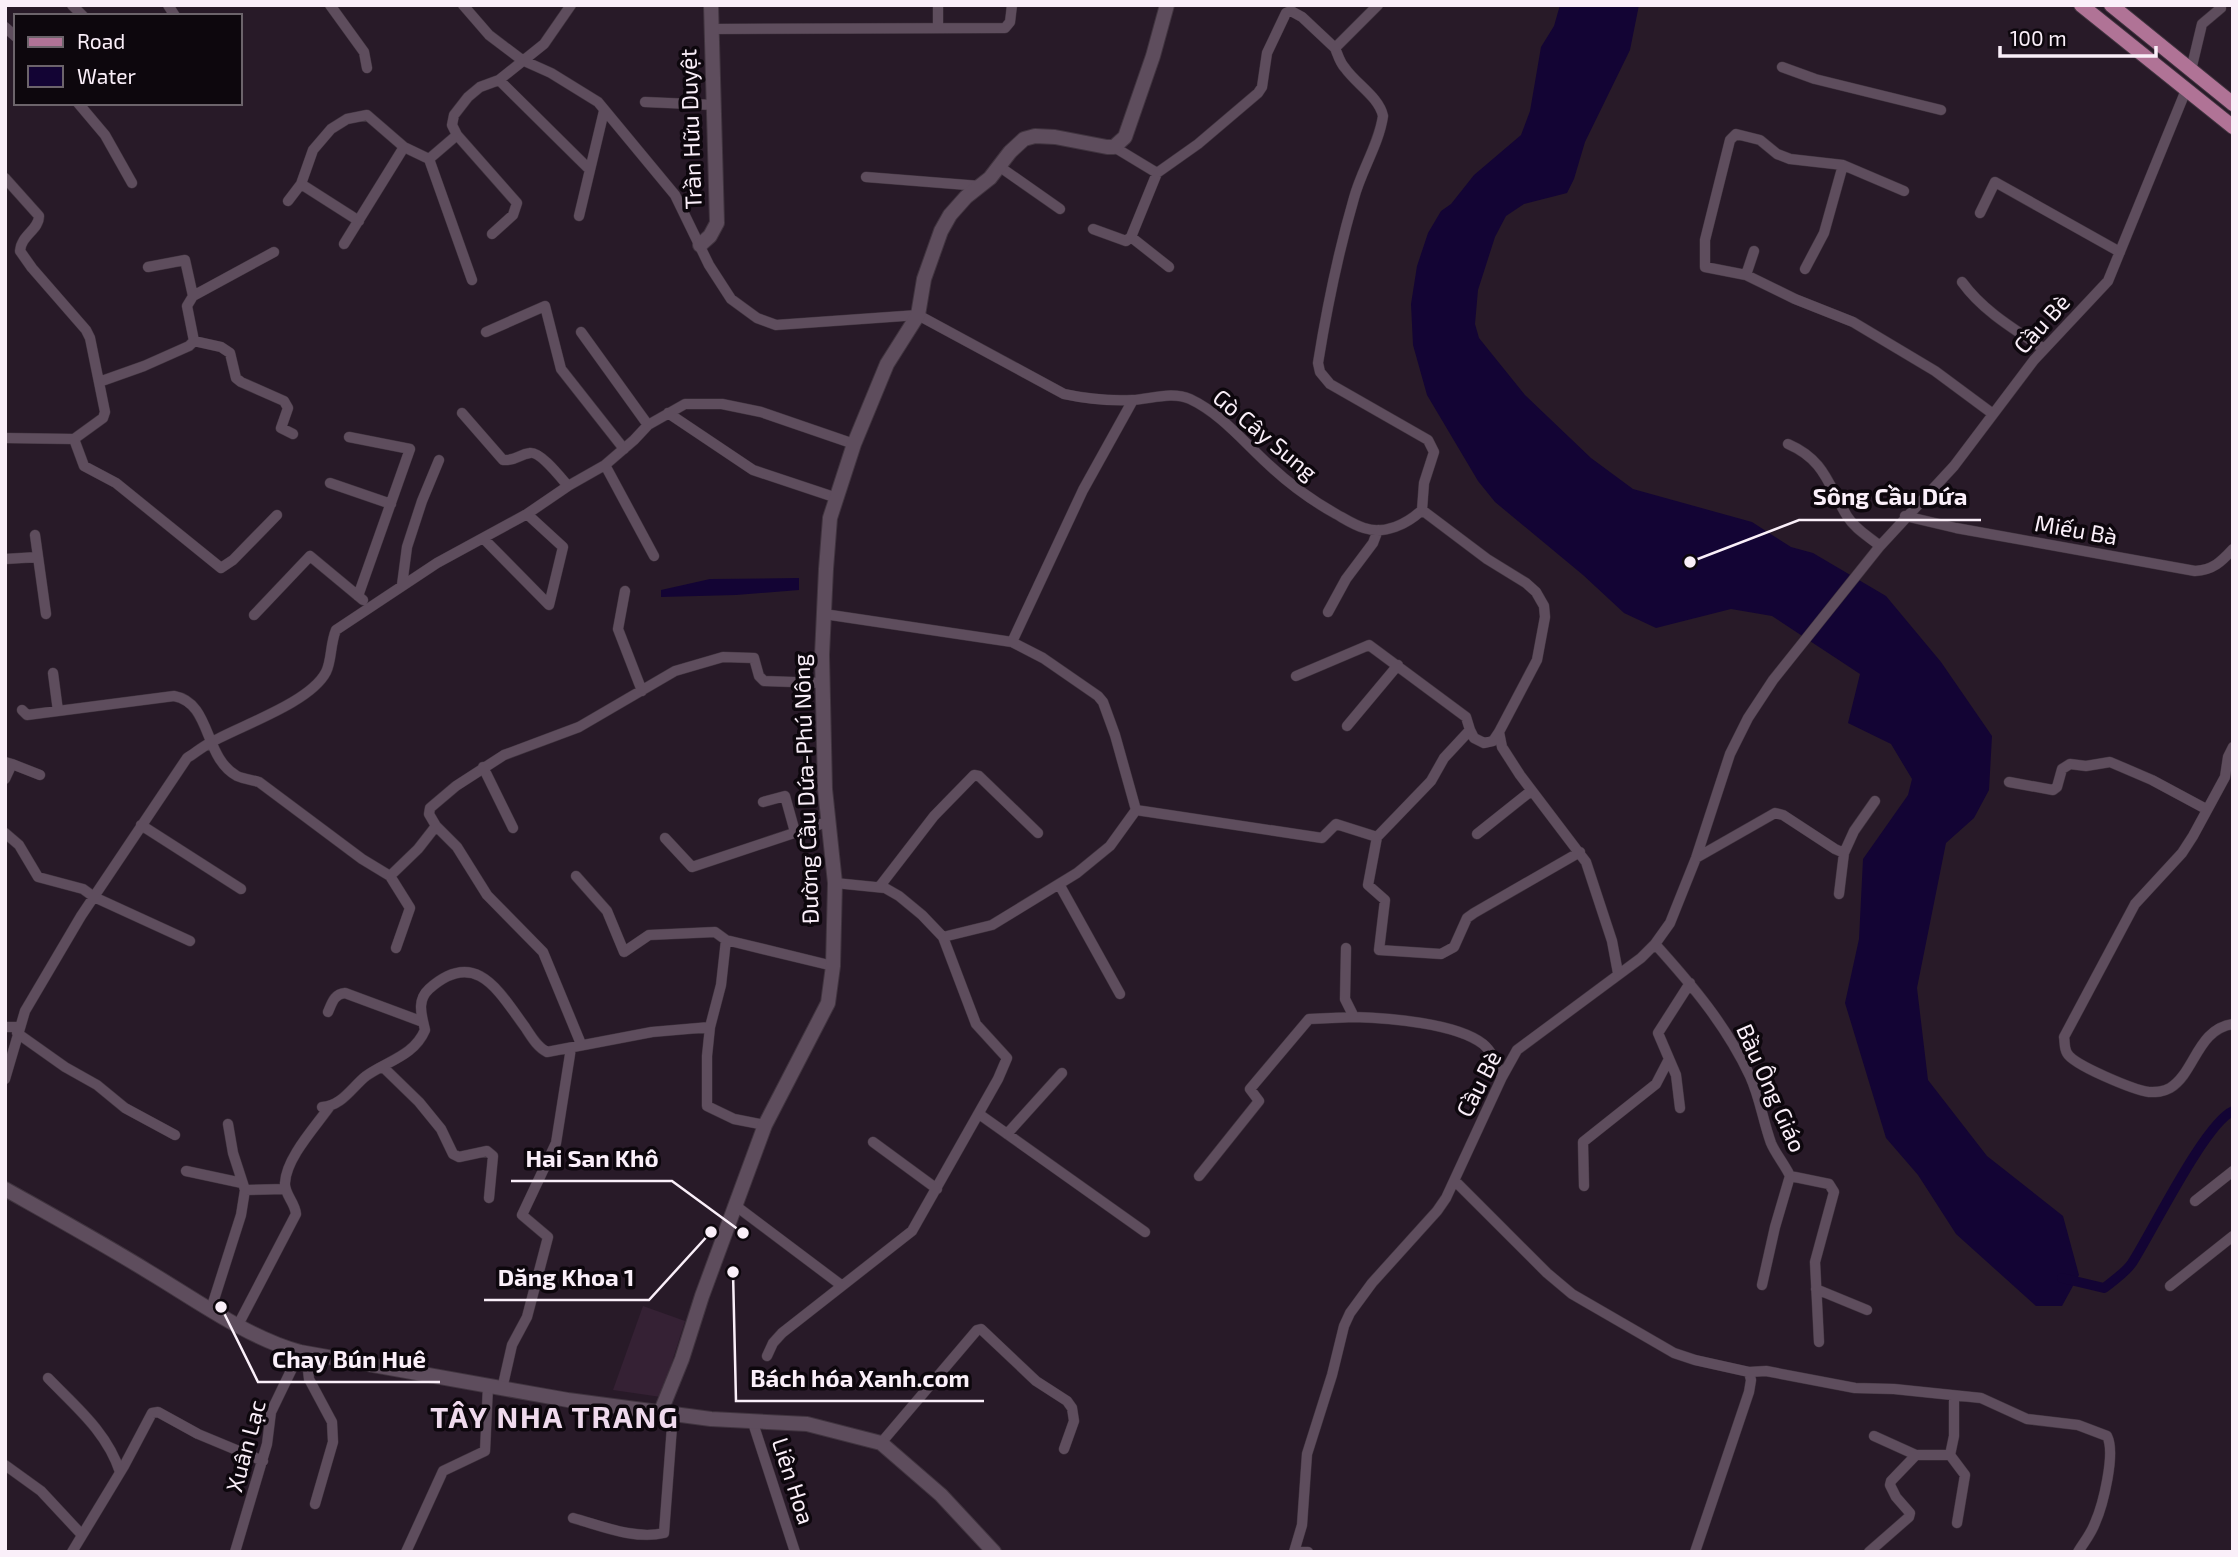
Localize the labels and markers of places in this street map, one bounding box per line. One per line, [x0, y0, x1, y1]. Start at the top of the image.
callout: Sông Cầu Dứa [1799, 475, 1981, 520]
callout: Hai San Khô [511, 1136, 672, 1181]
callout: Dăng Khoa 1 [484, 1255, 649, 1300]
callout: Chay Bún Huê [258, 1337, 440, 1382]
callout: Bách hóa Xanh.com [736, 1356, 984, 1401]

